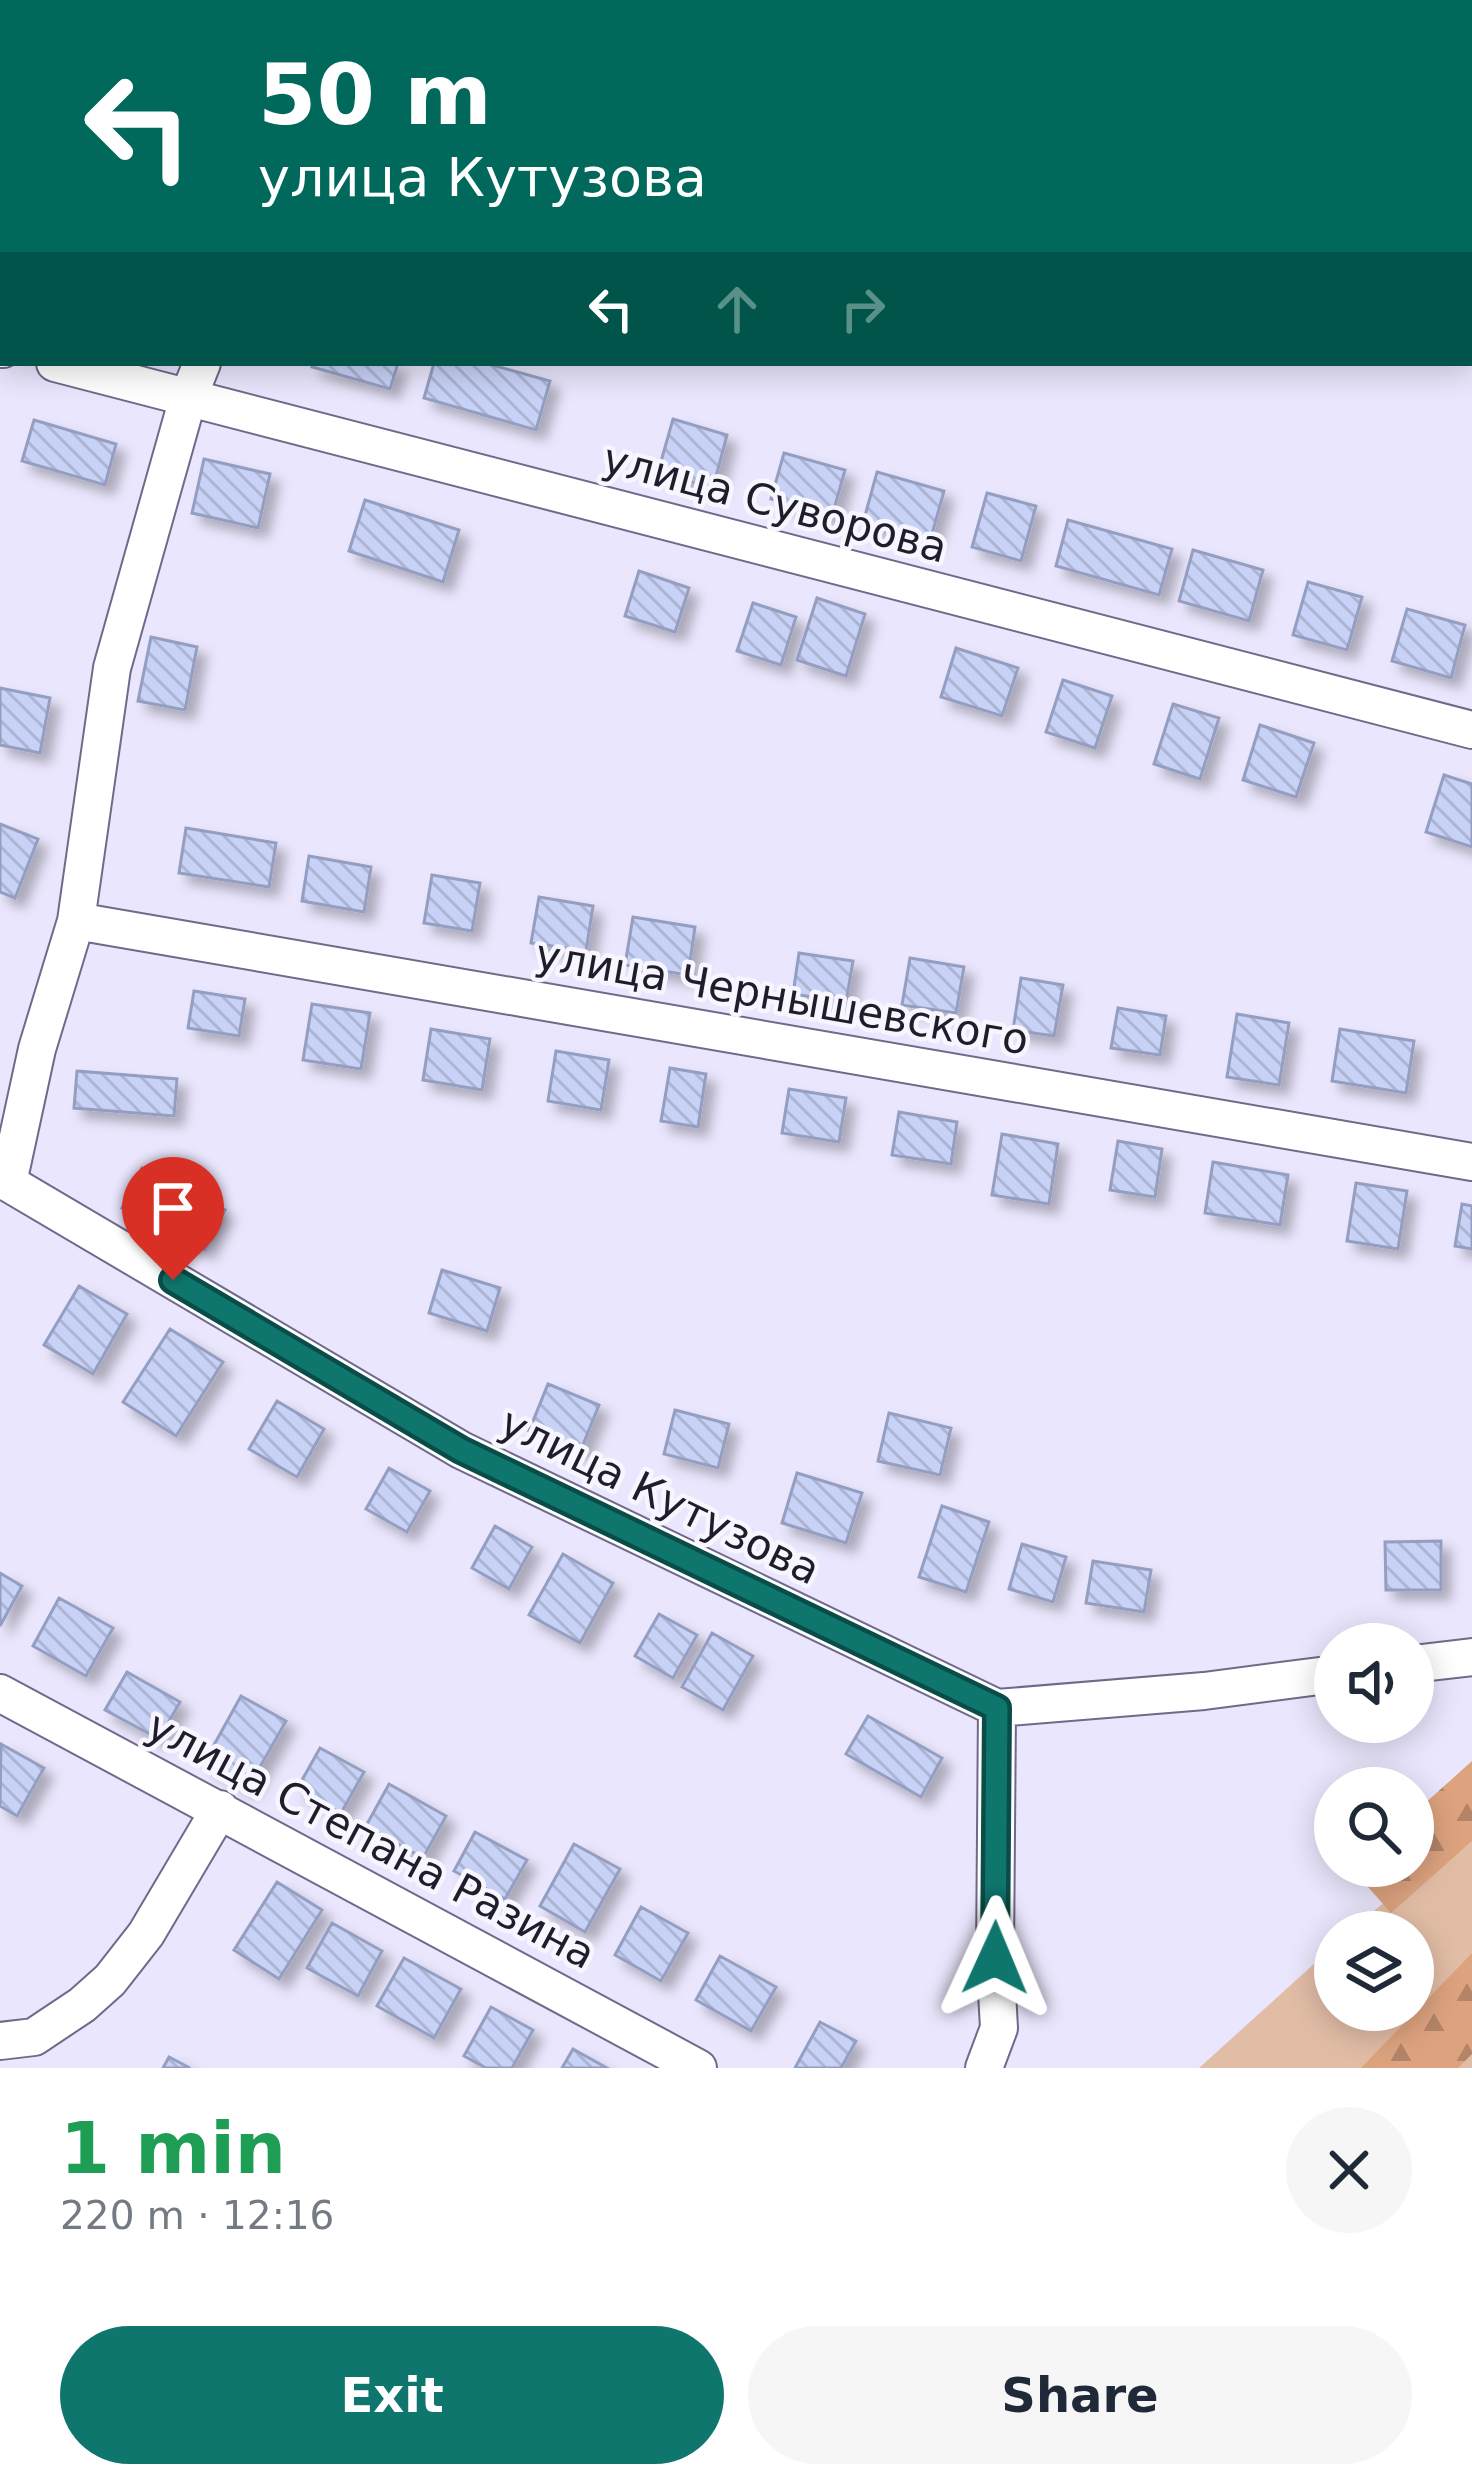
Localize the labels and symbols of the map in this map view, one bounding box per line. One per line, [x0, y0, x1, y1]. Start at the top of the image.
street label: улица Суворова [598, 434, 952, 572]
street label: улица Чернышевского [532, 930, 1032, 1064]
pin [122, 1157, 224, 1280]
street label: улица Кутузова [492, 1397, 828, 1595]
street label: улица Степана Разина [139, 1701, 603, 1979]
position arrow [932, 1895, 1058, 2021]

